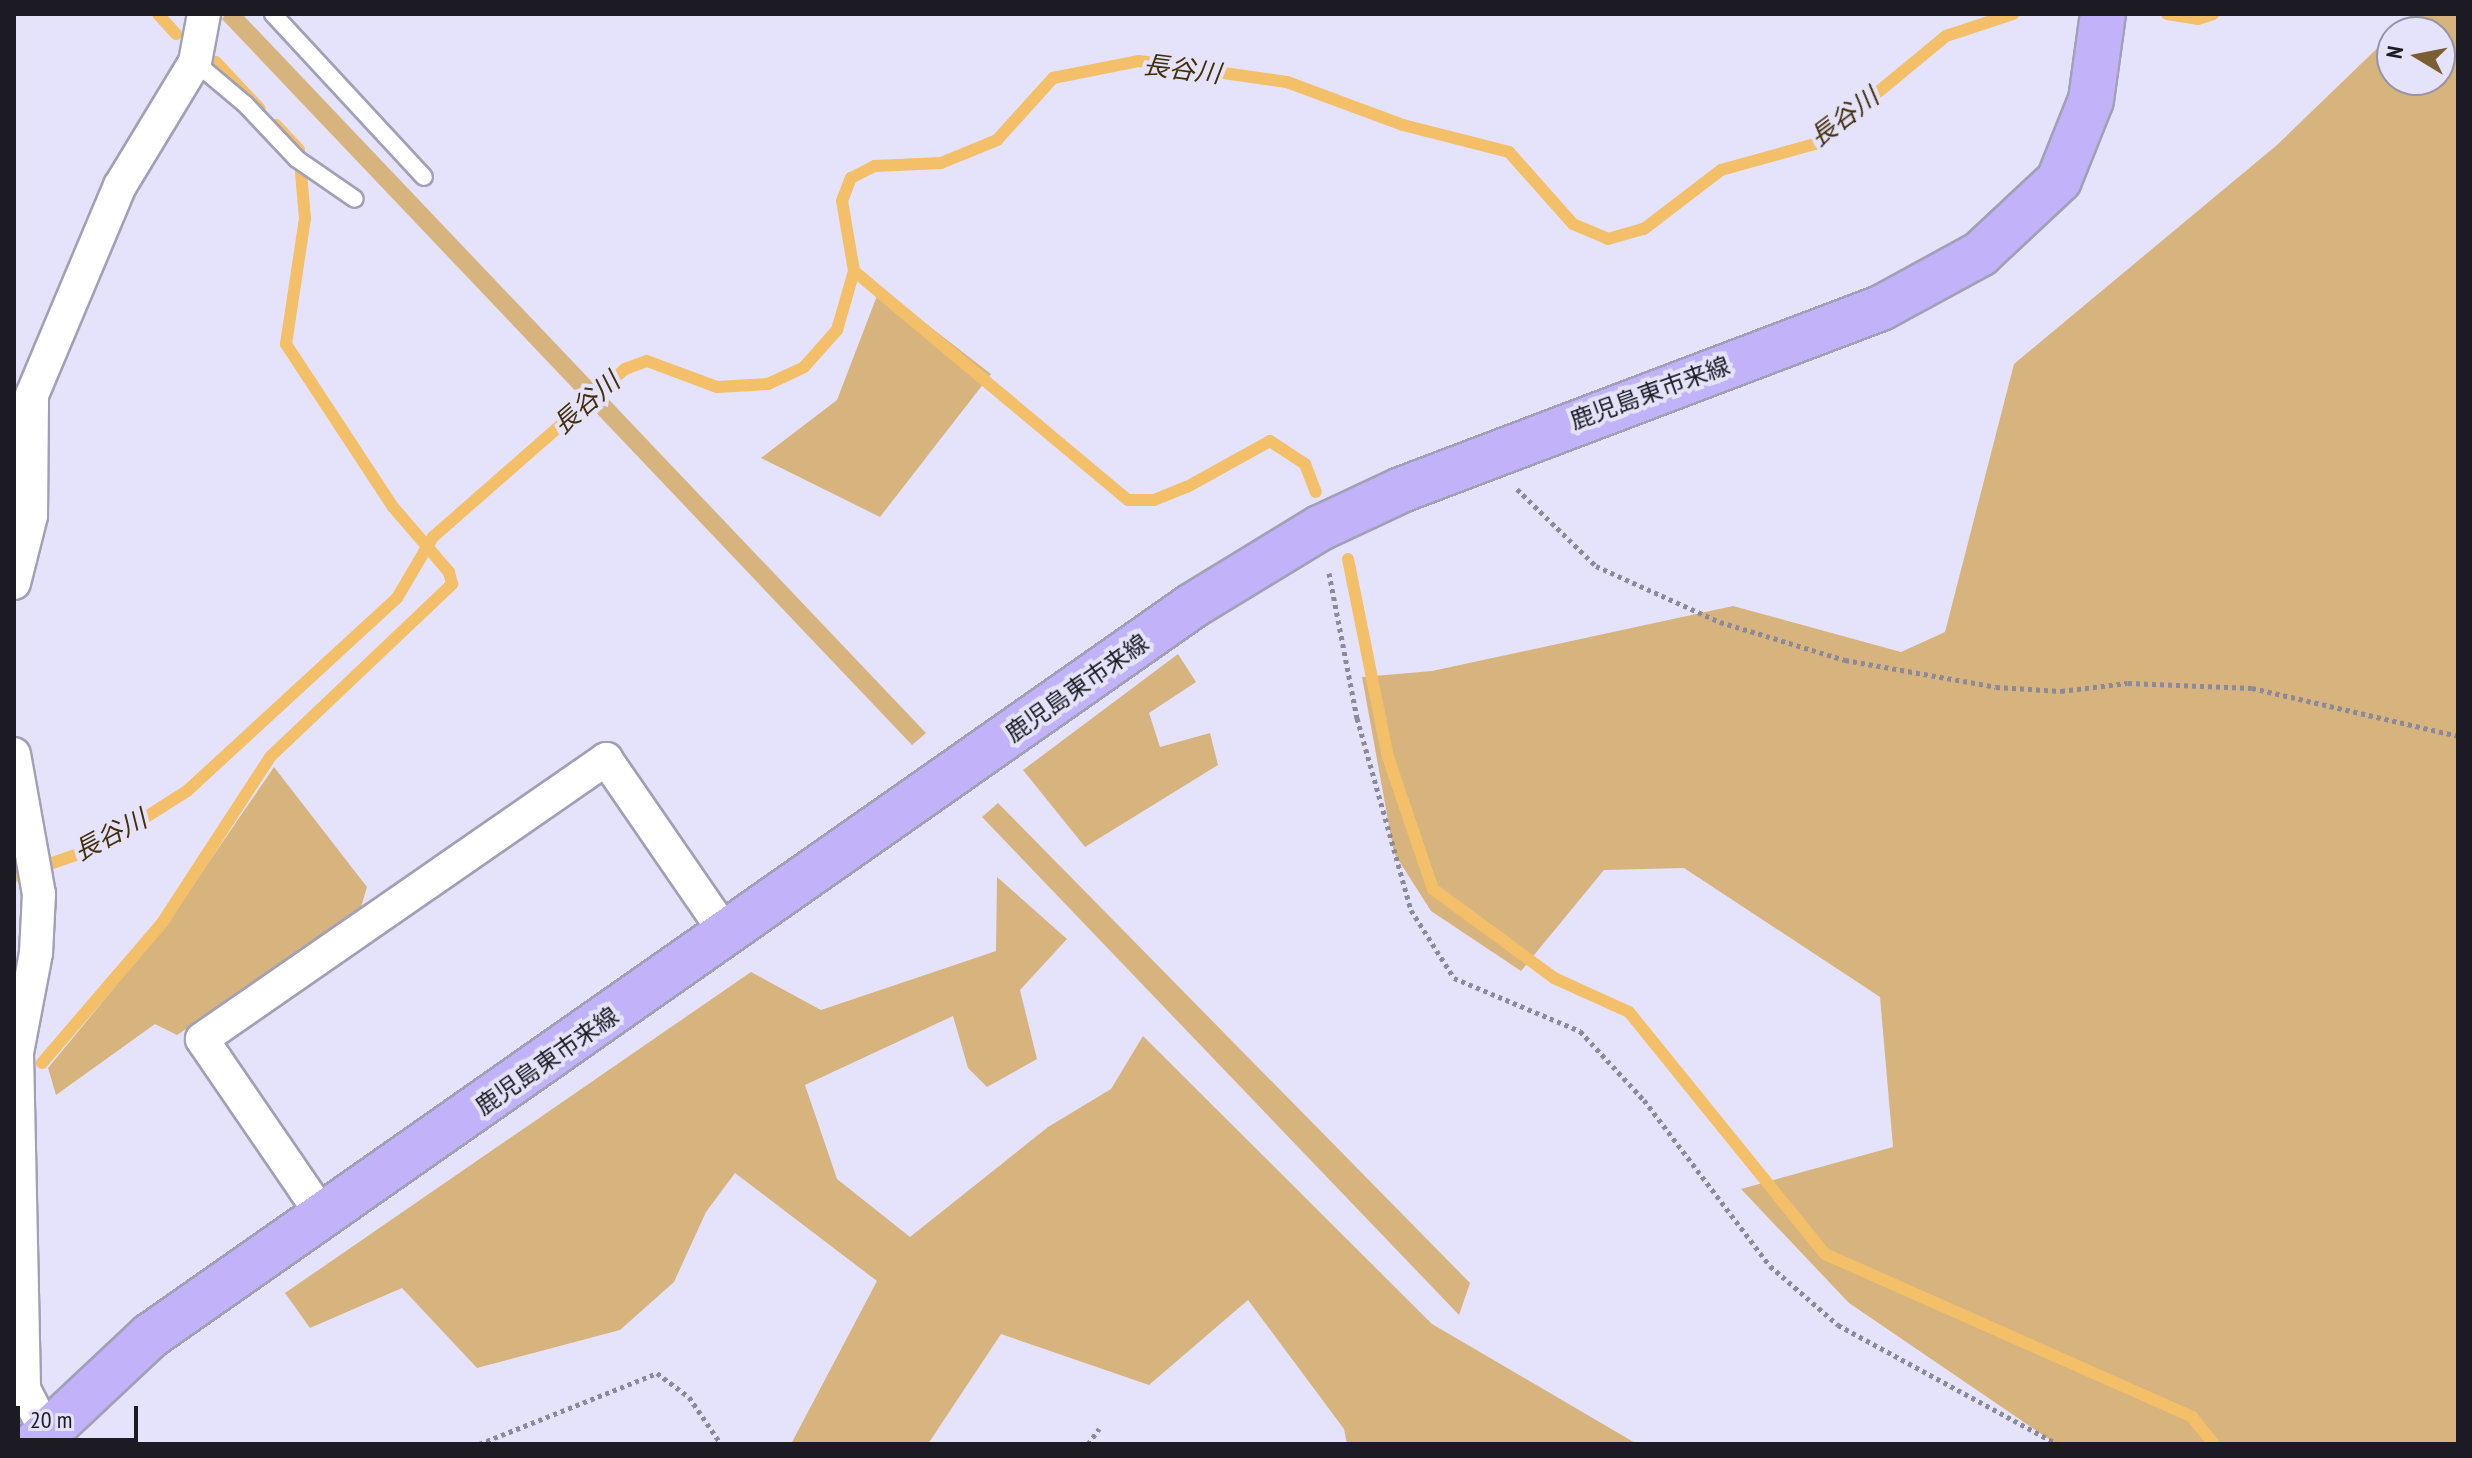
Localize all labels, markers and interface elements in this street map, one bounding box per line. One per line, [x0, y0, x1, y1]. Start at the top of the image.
north arrow [2376, 16, 2456, 96]
text: N [2380, 44, 2409, 60]
water label: 長谷川 [1141, 49, 1223, 89]
water label: 長谷川 [1803, 81, 1885, 153]
street label: 鹿児島東市来線 [1566, 351, 1734, 435]
water label: 長谷川 [546, 366, 626, 440]
street label: 鹿児島東市来線 [1000, 628, 1154, 748]
water label: 長谷川 [68, 803, 152, 867]
street label: 鹿児島東市来線 [470, 1001, 624, 1121]
scale bar [20, 1390, 142, 1440]
text: 20 m [30, 1404, 72, 1435]

